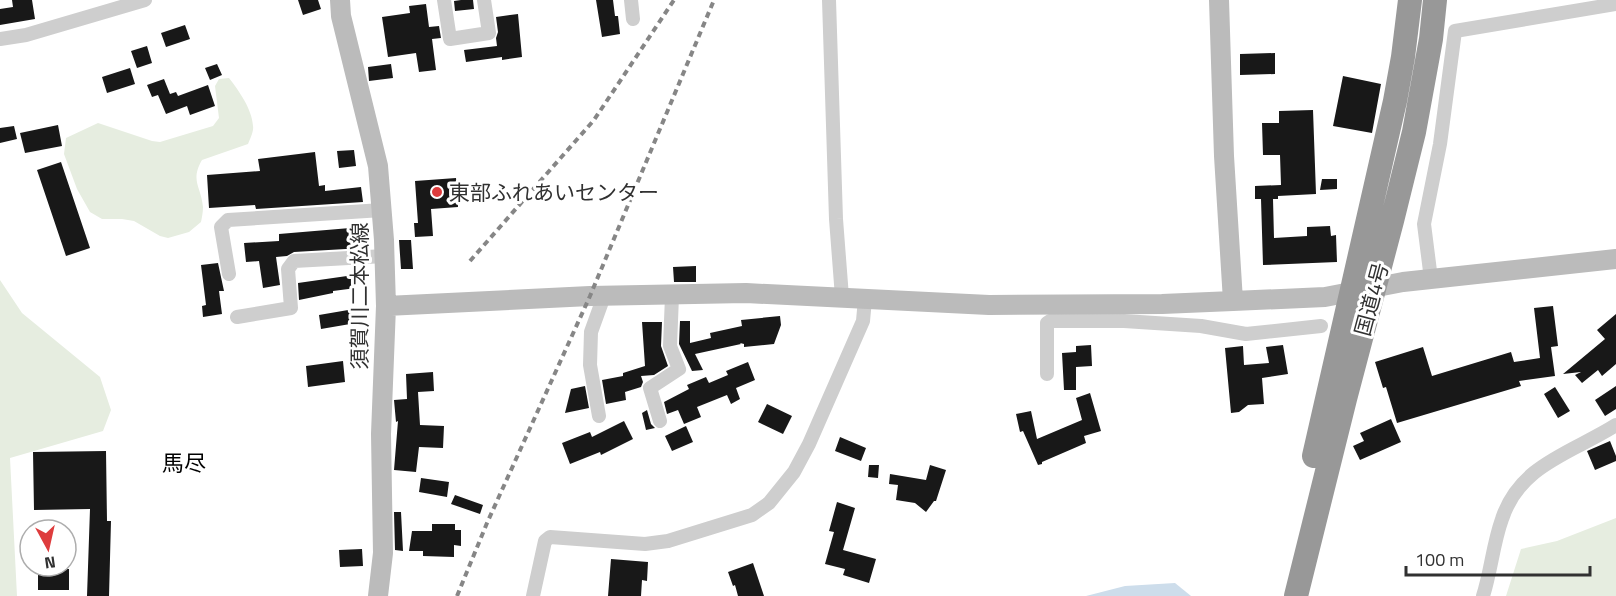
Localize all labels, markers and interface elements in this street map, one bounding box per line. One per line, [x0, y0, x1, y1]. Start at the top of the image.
place label: 東部ふれあいセンター [449, 176, 659, 208]
marker: 東部ふれあいセンター [430, 185, 444, 199]
street label: 須賀川二本松線 [343, 223, 375, 370]
street label: 国道4号 [1346, 259, 1396, 339]
district label: 馬尽 [162, 446, 206, 480]
north arrow [18, 518, 78, 578]
scale bar [1406, 539, 1590, 577]
text: 100 m [1415, 546, 1464, 573]
text: N [43, 550, 57, 576]

